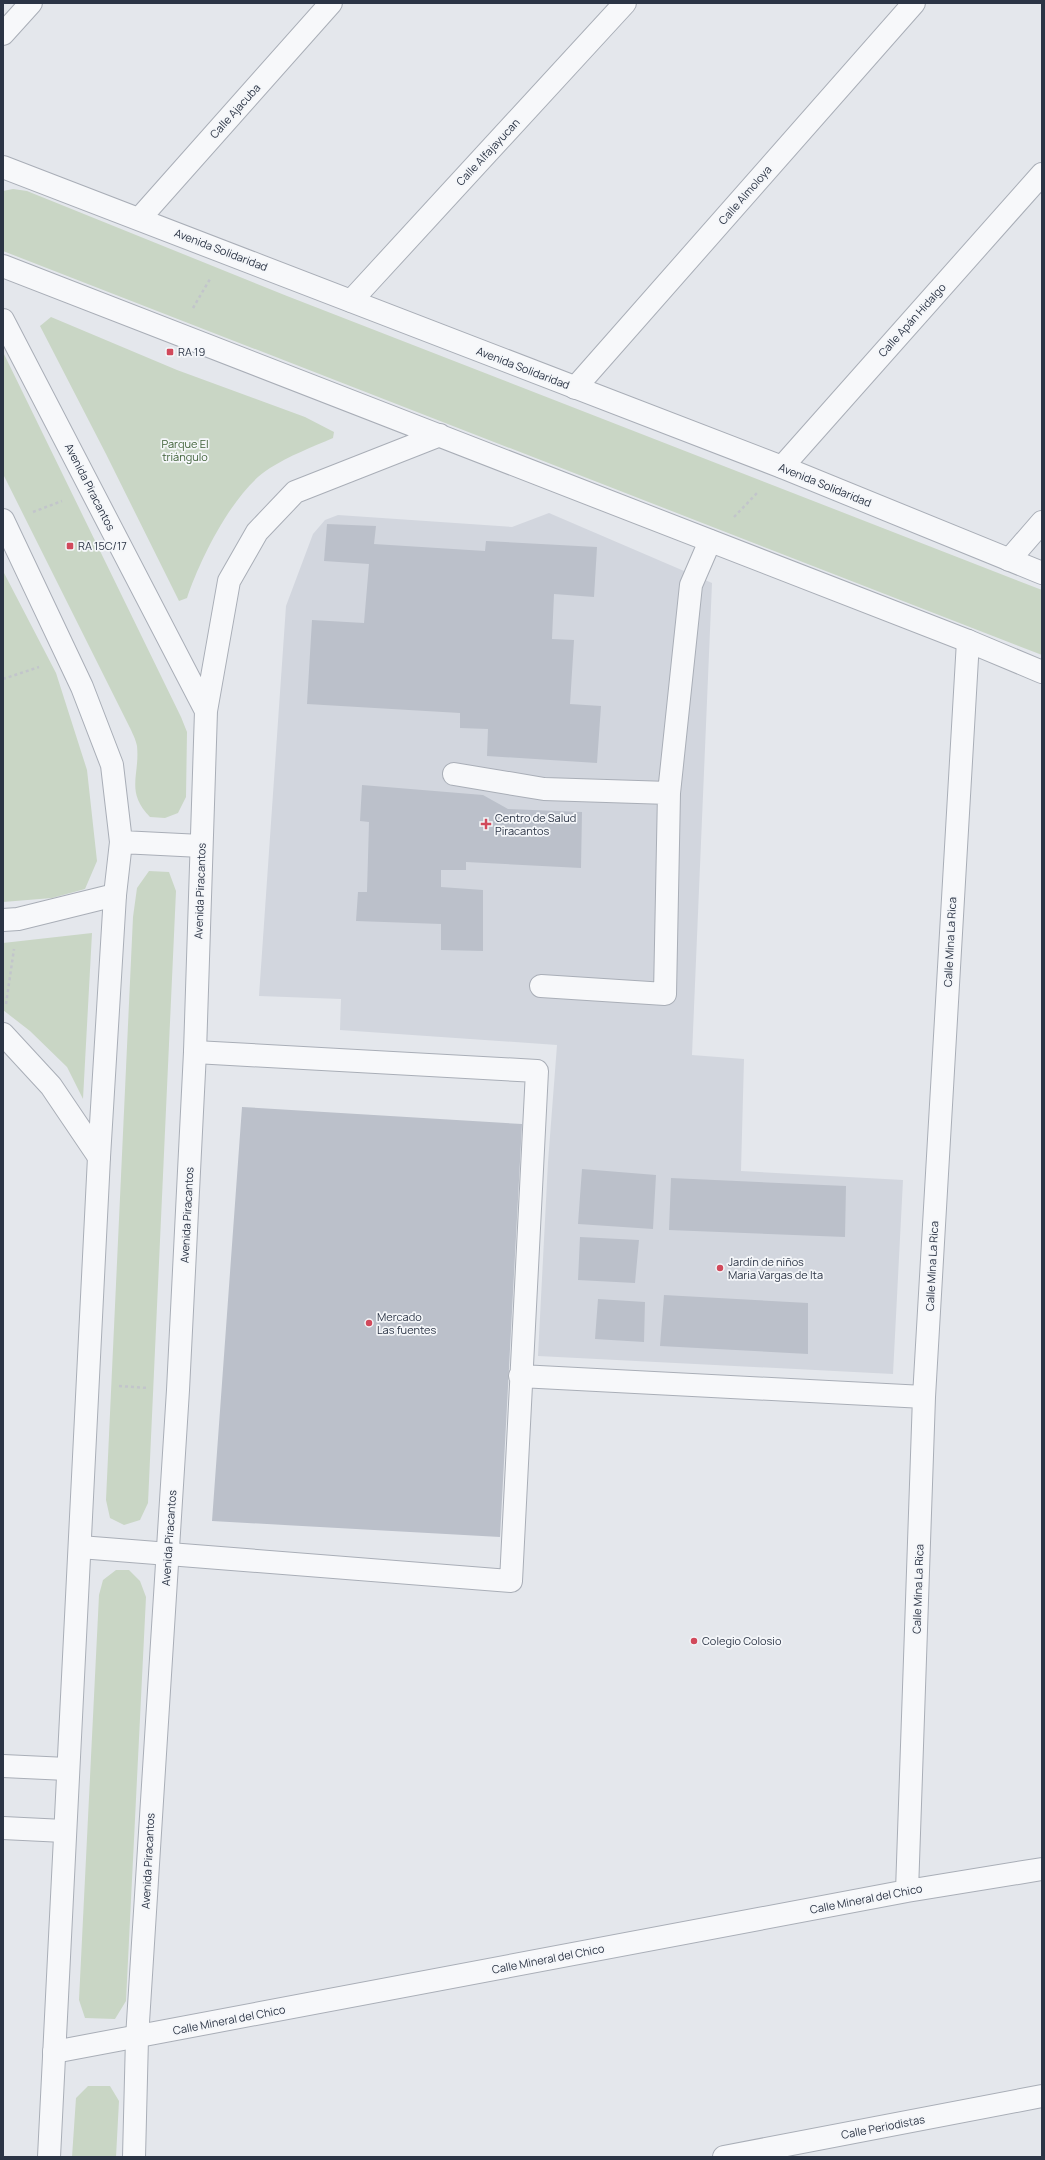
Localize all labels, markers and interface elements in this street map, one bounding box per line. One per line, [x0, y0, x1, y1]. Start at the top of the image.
street label: Calle Ajacuba [206, 80, 263, 141]
street label: Calle Alfajayucan [453, 115, 523, 188]
street label: Calle Almoloya [715, 162, 774, 227]
street label: Avenida Solidaridad [172, 225, 270, 274]
street label: Calle Apán Hidalgo [874, 279, 949, 360]
street label: Avenida Solidaridad [474, 343, 572, 392]
place label: RA 19 [178, 344, 205, 359]
marker: RA 19 [165, 347, 175, 357]
park label: Parque El triángulo [162, 436, 208, 464]
street label: Avenida Piracantos [62, 440, 119, 533]
street label: Avenida Solidaridad [777, 459, 874, 510]
place label: RA 15C/17 [78, 538, 127, 553]
marker: RA 15C/17 [65, 541, 75, 551]
place label: Centro de Salud Piracantos [495, 810, 576, 838]
marker: Centro de Salud Piracantos [480, 818, 492, 830]
street label: Avenida Piracantos [190, 842, 209, 939]
street label: Calle Mina La Rica [940, 897, 959, 987]
street label: Avenida Piracantos [176, 1166, 197, 1263]
street label: Calle Mina La Rica [922, 1221, 941, 1311]
place label: Jardín de niños Maria Vargas de Ita [728, 1254, 823, 1282]
marker: Jardín de niños Maria Vargas de Ita [715, 1263, 725, 1273]
place label: Mercado Las fuentes [377, 1309, 437, 1337]
marker: Mercado Las fuentes [364, 1318, 374, 1328]
street label: Avenida Piracantos [158, 1489, 179, 1587]
street label: Calle Mina La Rica [908, 1544, 927, 1634]
place label: Colegio Colosio [702, 1633, 782, 1648]
marker: Colegio Colosio [689, 1636, 699, 1646]
street label: Avenida Piracantos [137, 1812, 158, 1909]
street label: Calle Mineral del Chico [808, 1880, 924, 1917]
street label: Calle Mineral del Chico [490, 1940, 606, 1977]
street label: Calle Mineral del Chico [171, 2001, 287, 2038]
street label: Calle Periodistas [840, 2111, 926, 2142]

